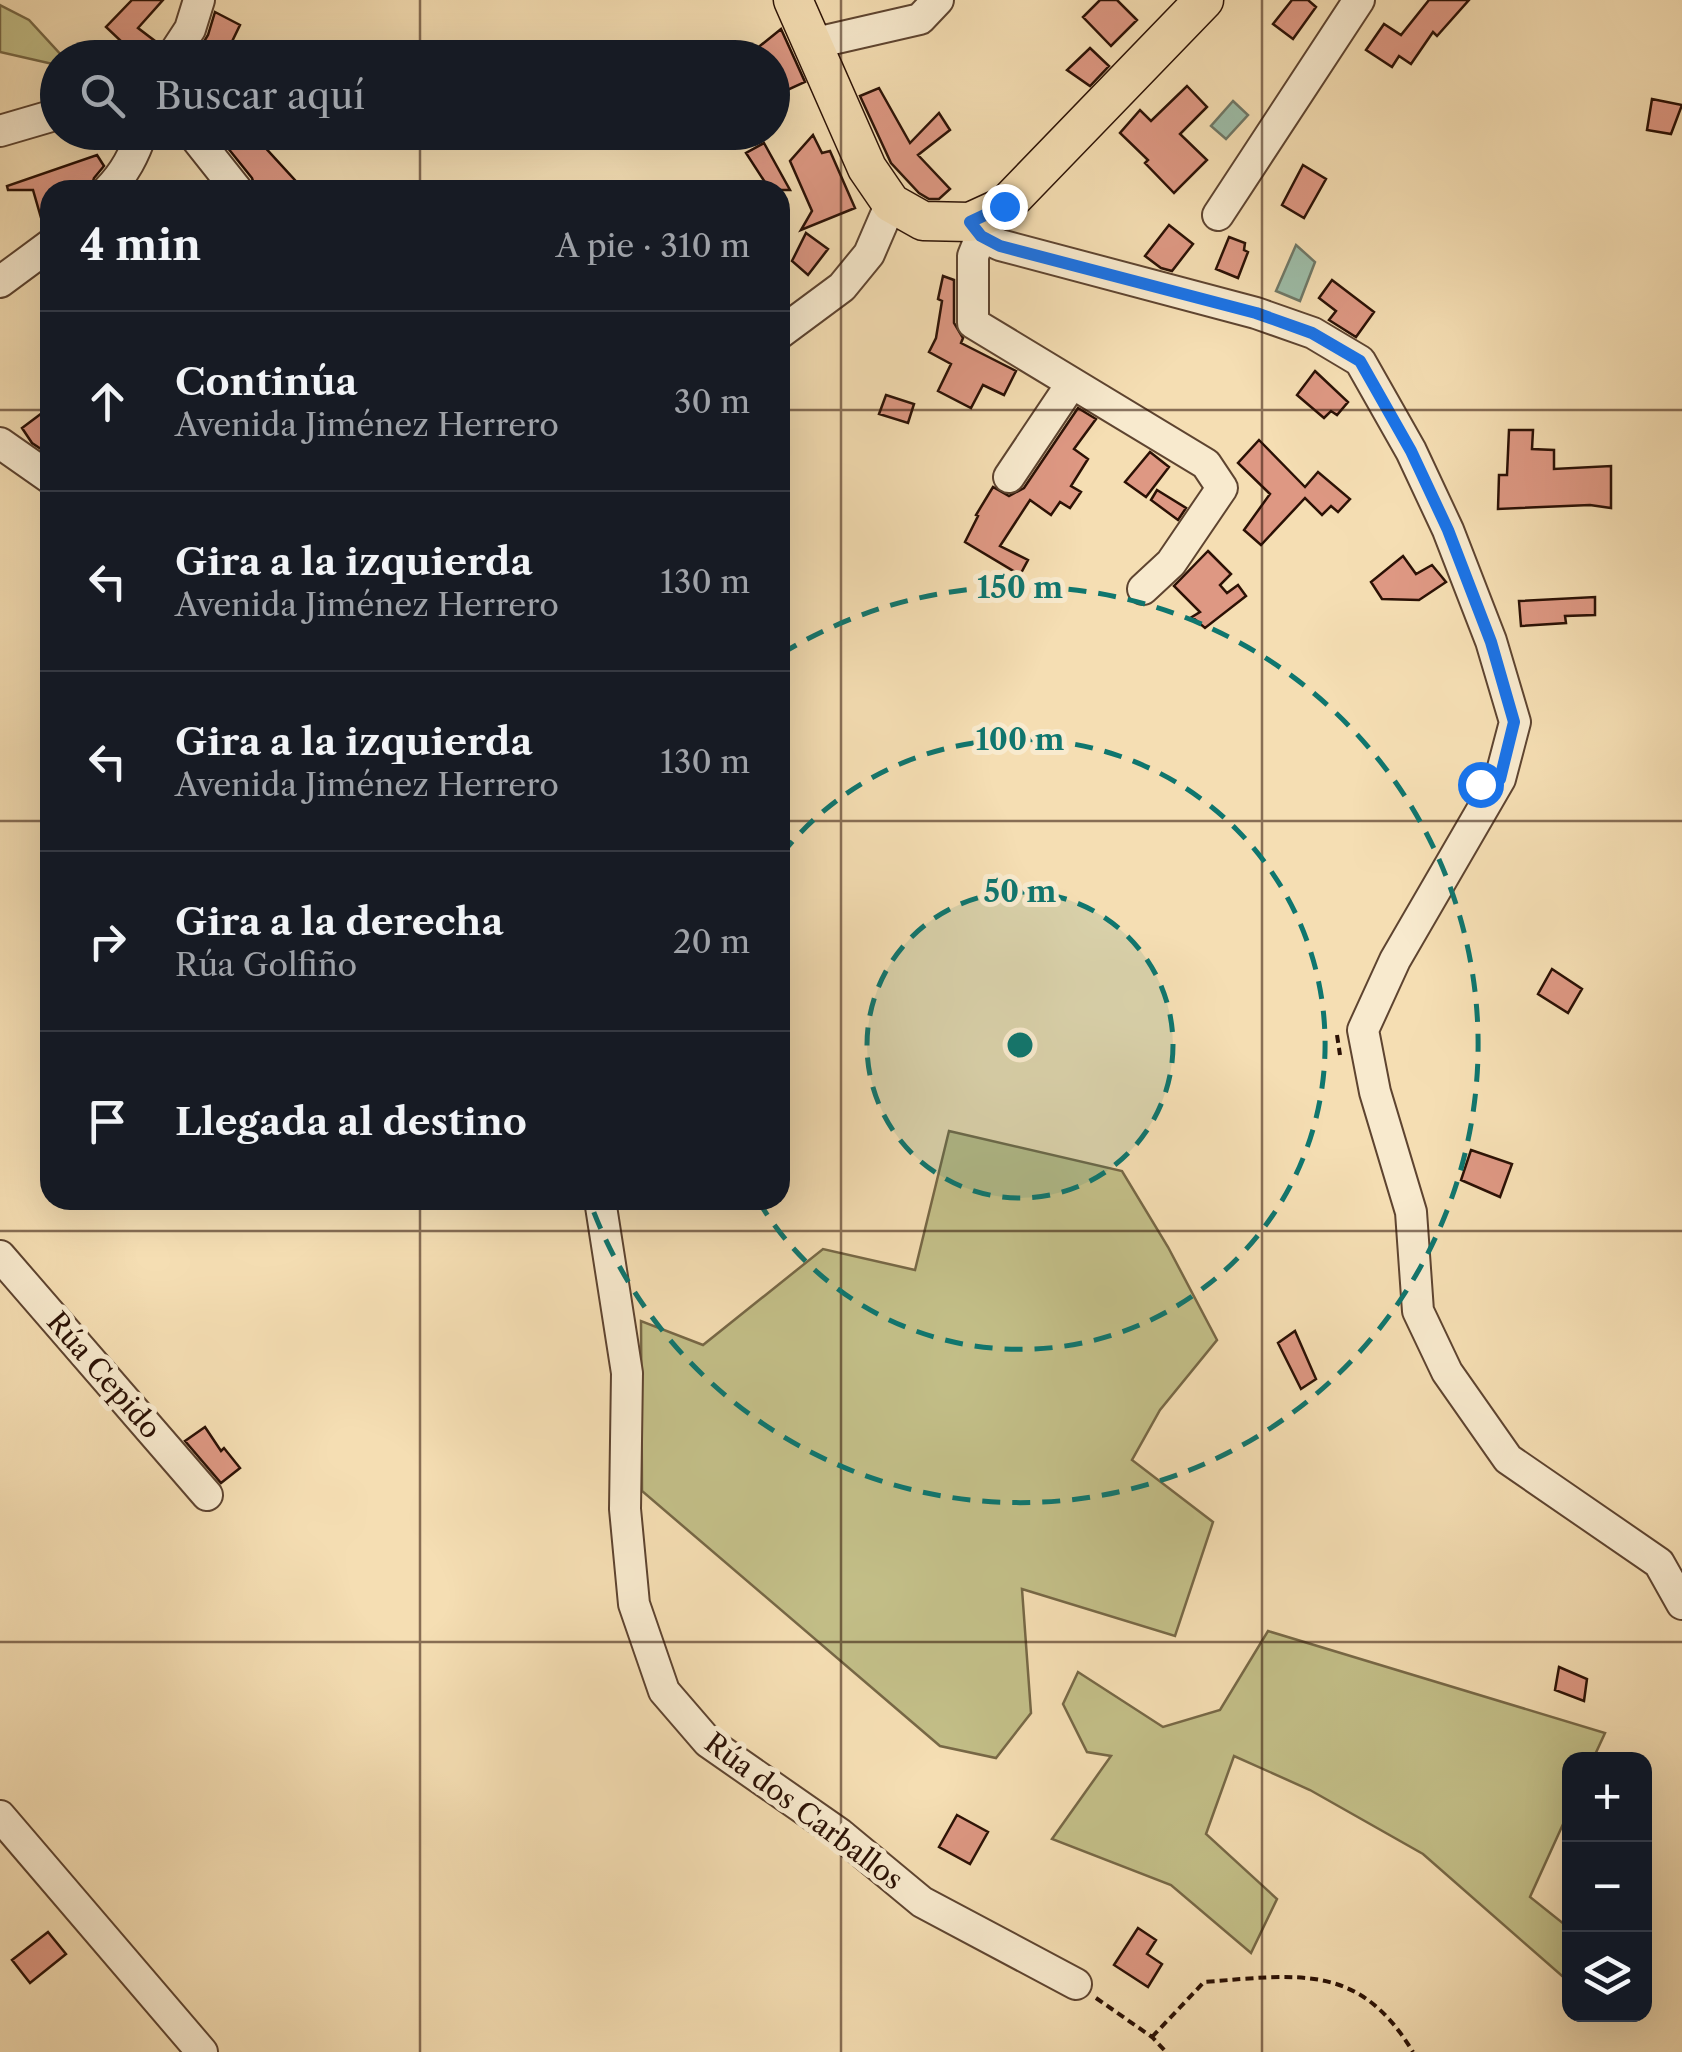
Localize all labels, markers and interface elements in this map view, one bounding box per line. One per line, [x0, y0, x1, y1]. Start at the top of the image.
search box [40, 40, 790, 150]
icon: search [75, 68, 130, 123]
text: Buscar aquí [155, 72, 365, 119]
route end [982, 184, 1028, 230]
text: 4 min [80, 219, 201, 271]
text: A pie · 310 m [556, 226, 750, 265]
text: Continúa [175, 358, 358, 405]
icon: ahead [80, 374, 135, 429]
text: 30 m [674, 382, 750, 421]
text: Avenida Jiménez Herrero [175, 405, 559, 444]
text: Gira a la izquierda [175, 538, 532, 585]
icon: left [80, 554, 135, 609]
text: 130 m [660, 562, 750, 601]
text: 150 m [977, 569, 1063, 606]
text: Avenida Jiménez Herrero [175, 585, 559, 624]
text: Gira a la izquierda [175, 718, 532, 765]
text: 100 m [976, 721, 1065, 758]
icon: left [80, 734, 135, 789]
text: 130 m [660, 742, 750, 781]
route start [1458, 762, 1504, 808]
text: Avenida Jiménez Herrero [175, 765, 559, 804]
text: 50 m [983, 873, 1057, 910]
text: Gira a la derecha [175, 898, 503, 945]
icon: right [80, 914, 135, 969]
text: 20 m [673, 922, 750, 961]
text: Rúa Golfiño [175, 945, 357, 984]
centre of rings [1002, 1027, 1038, 1063]
icon: arrive [80, 1094, 135, 1149]
text: Llegada al destino [175, 1098, 527, 1145]
street label: Rúa Cepido [40, 1305, 168, 1445]
street label: Rúa dos Carballos [698, 1726, 910, 1896]
map controls [1562, 1752, 1652, 2022]
button: + [1562, 1752, 1652, 1842]
button: − [1562, 1842, 1652, 1932]
button: layers [1562, 1932, 1652, 2022]

